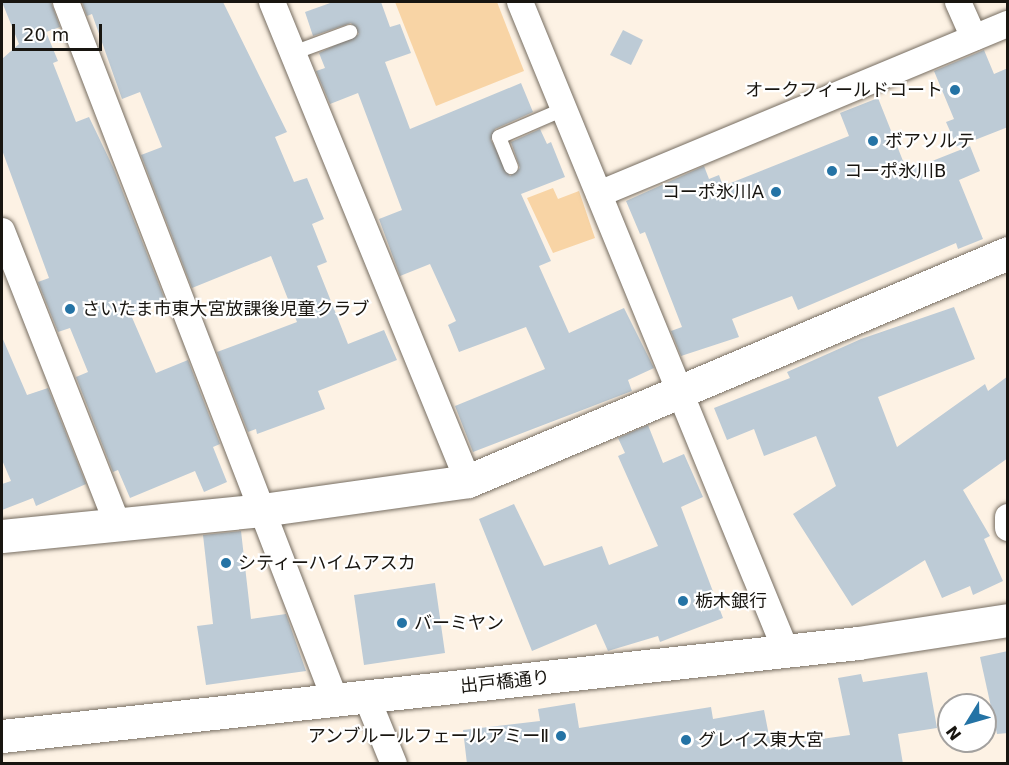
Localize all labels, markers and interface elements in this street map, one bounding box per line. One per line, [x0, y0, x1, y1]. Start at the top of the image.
scale bar [15, 12, 105, 50]
text: 20 m [23, 24, 69, 45]
place label: オークフィールドコート [745, 79, 943, 101]
marker: オークフィールドコート [948, 83, 962, 97]
place label: ボアソルテ [885, 130, 975, 152]
marker: ボアソルテ [866, 134, 880, 148]
place label: コーポ氷川B [844, 160, 946, 182]
marker: コーポ氷川B [825, 164, 839, 178]
place label: コーポ氷川A [662, 181, 764, 203]
marker: コーポ氷川A [769, 185, 783, 199]
place label: さいたま市東大宮放課後児童クラブ [82, 298, 370, 320]
marker: さいたま市東大宮放課後児童クラブ [63, 302, 77, 316]
place label: シティーハイムアスカ [238, 552, 418, 574]
marker: シティーハイムアスカ [219, 556, 233, 570]
place label: 栃木銀行 [695, 590, 767, 612]
marker: 栃木銀行 [676, 594, 690, 608]
place label: バーミヤン [414, 612, 504, 634]
marker: バーミヤン [395, 616, 409, 630]
street label: 出戸橋通り [459, 667, 551, 697]
north arrow [937, 693, 997, 753]
text: N [942, 722, 965, 744]
place label: アンブルールフェールアミーⅡ [306, 725, 549, 747]
marker: アンブルールフェールアミーⅡ [554, 729, 568, 743]
place label: グレイス東大宮 [698, 729, 824, 751]
marker: グレイス東大宮 [679, 733, 693, 747]

